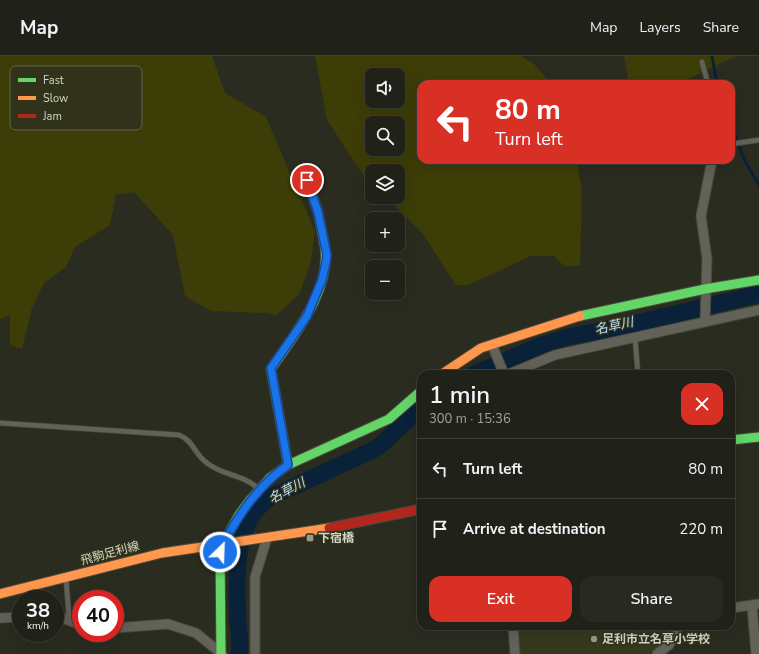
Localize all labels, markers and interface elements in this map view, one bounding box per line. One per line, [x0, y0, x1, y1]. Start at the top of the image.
text: Map [20, 15, 58, 41]
text: Map [590, 18, 617, 37]
text: Layers [639, 18, 681, 37]
text: Share [703, 18, 739, 37]
legend [10, 66, 142, 130]
map controls [365, 68, 405, 300]
button: sound [365, 68, 405, 108]
text: Fast [43, 73, 64, 88]
text: Slow [43, 91, 68, 106]
text: 80 m [495, 91, 561, 129]
icon: left [429, 96, 481, 148]
text: Jam [42, 109, 62, 124]
button: search [365, 116, 405, 156]
text: Turn left [495, 127, 563, 151]
pin [290, 163, 324, 197]
button: layers [365, 164, 405, 204]
icon: arrive [296, 169, 318, 191]
button: + [365, 212, 405, 252]
button: − [365, 260, 405, 300]
water label: 名草川 [593, 313, 637, 339]
text: 1 min [429, 379, 490, 411]
button: close [681, 383, 723, 425]
text: 300 m · 15:36 [429, 410, 511, 428]
icon: left [429, 458, 451, 480]
text: Turn left [463, 459, 522, 479]
text: 80 m [688, 459, 723, 479]
water label: 名草川 [266, 473, 310, 508]
icon: arrive [429, 518, 451, 540]
text: Arrive at destination [463, 519, 606, 539]
text: 220 m [679, 519, 723, 539]
place label: 下宿橋 [318, 530, 355, 546]
position arrow [199, 531, 241, 573]
marker: 下宿橋 [305, 533, 315, 543]
street label: 飛駒足利線 [79, 538, 141, 568]
button: Exit [429, 576, 572, 622]
button: Share [580, 576, 723, 622]
speed limit sign: 40 [72, 590, 124, 642]
text: 38 [26, 597, 50, 624]
text: km/h [27, 619, 49, 633]
place label: 足利市立名草小学校 [602, 631, 710, 647]
marker: 足利市立名草小学校 [589, 634, 599, 644]

